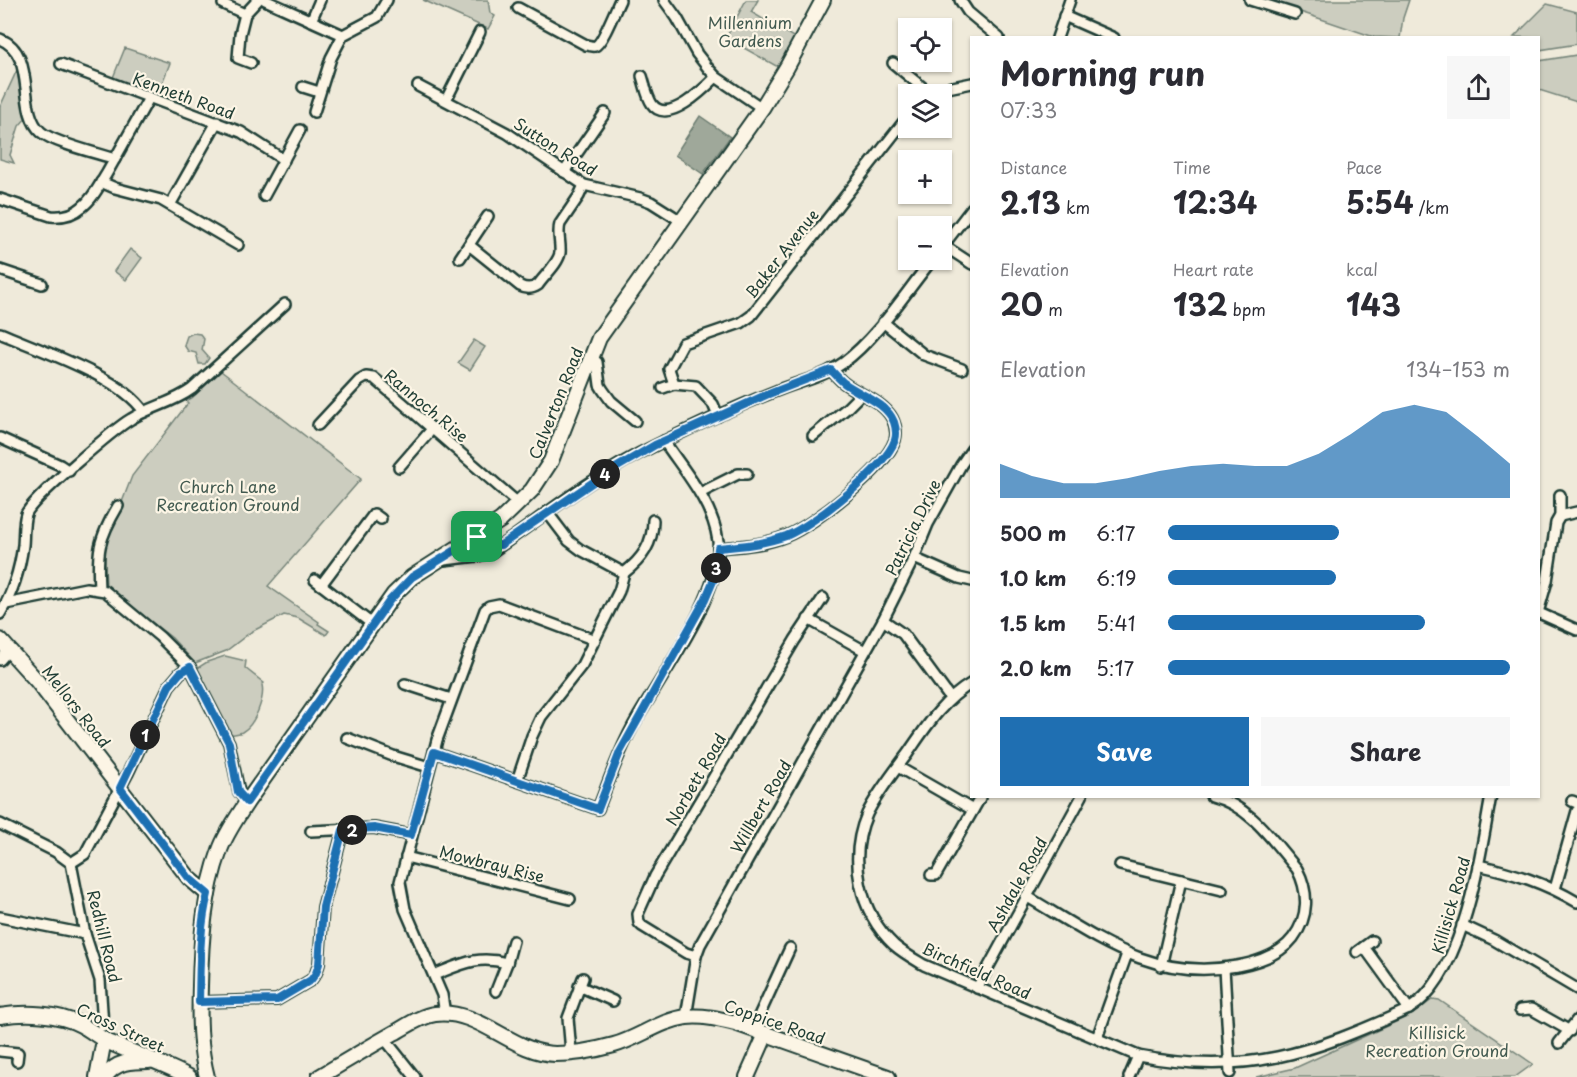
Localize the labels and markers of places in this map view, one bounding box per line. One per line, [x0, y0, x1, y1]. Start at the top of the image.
pin: 4 [590, 459, 620, 489]
pin [451, 511, 502, 562]
pin: 3 [701, 553, 731, 583]
pin: 1 [130, 720, 160, 750]
pin: 2 [337, 815, 367, 845]

